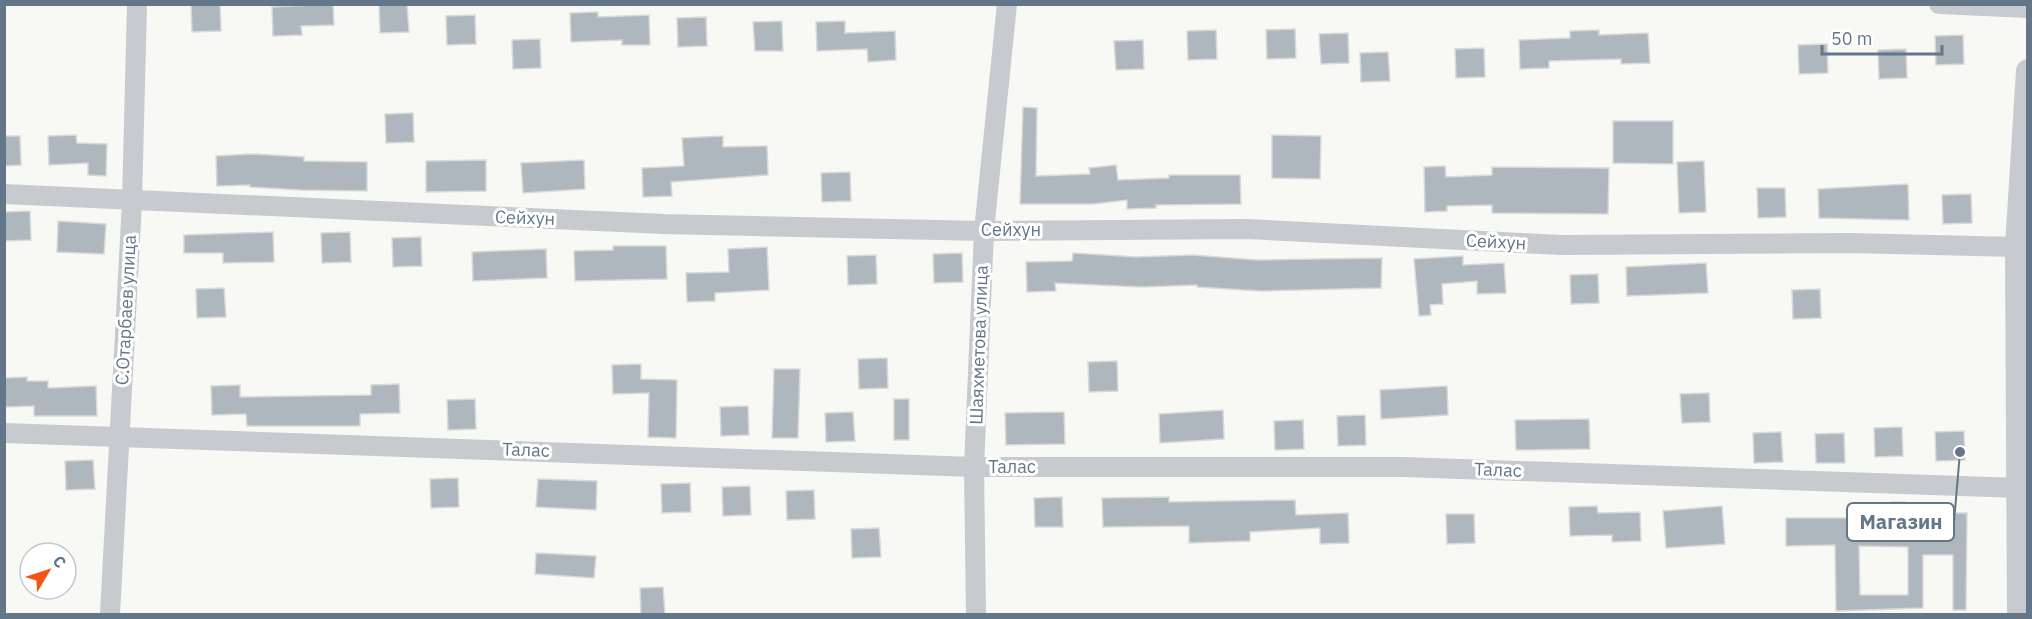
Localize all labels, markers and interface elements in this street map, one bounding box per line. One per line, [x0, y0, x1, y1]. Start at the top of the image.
scale bar [1822, 18, 1942, 56]
text: 50 m [1831, 27, 1873, 50]
street label: Сейхун [494, 205, 556, 230]
street label: Сейхун [981, 218, 1041, 241]
street label: Сейхун [1465, 228, 1527, 255]
street label: С.Отарбаев улица [110, 234, 141, 386]
street label: Шаяхметова улица [964, 264, 993, 425]
street label: Талас [502, 437, 550, 462]
street label: Талас [988, 455, 1036, 478]
street label: Талас [1474, 457, 1522, 482]
callout: Магазин [1847, 503, 1954, 541]
text: Магазин [1859, 508, 1943, 535]
north arrow [18, 541, 78, 601]
text: С [49, 551, 71, 572]

